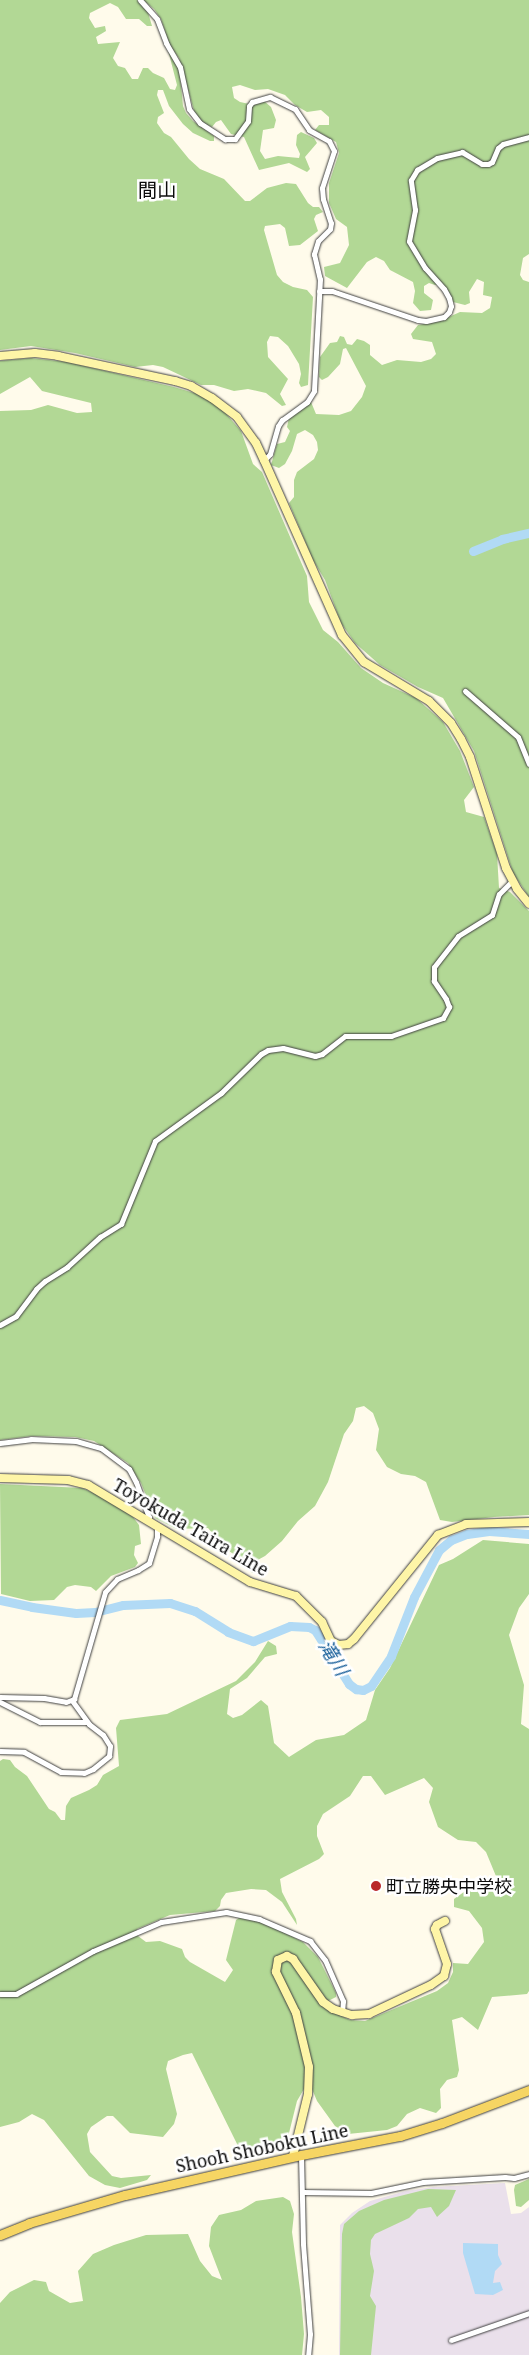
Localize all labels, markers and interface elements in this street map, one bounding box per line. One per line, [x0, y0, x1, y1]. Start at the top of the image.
district label: 間山 [138, 180, 176, 202]
street label: Toyokuda Taira Line [109, 1474, 273, 1580]
water label: 滝川 [313, 1636, 353, 1680]
place label: 町立勝央中学校 [386, 1875, 512, 1897]
marker: 町立勝央中学校 [370, 1880, 382, 1892]
street label: Shooh Shoboku Line [174, 2119, 350, 2177]

